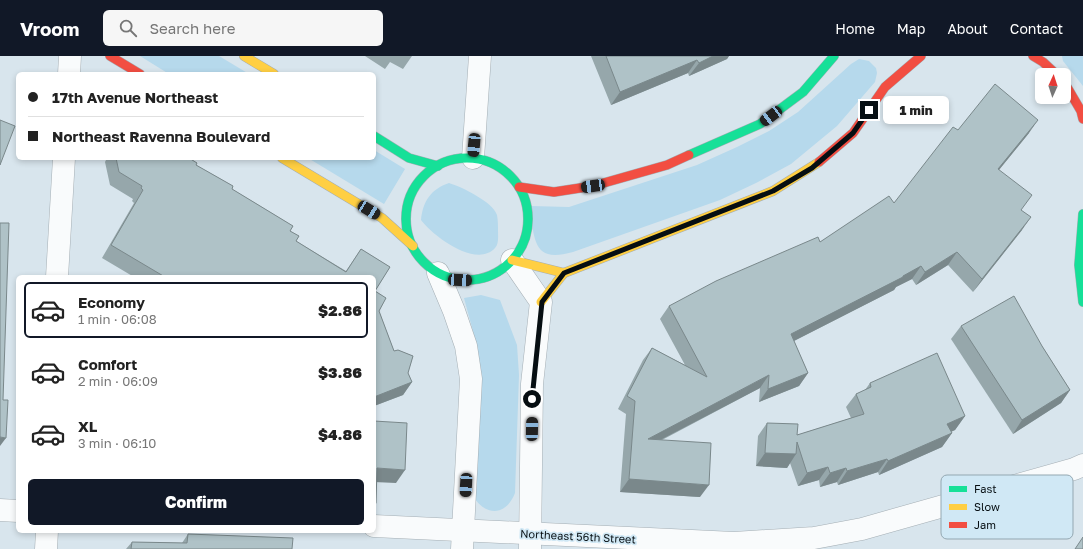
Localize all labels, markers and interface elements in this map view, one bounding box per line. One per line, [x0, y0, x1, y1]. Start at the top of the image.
search box [103, 10, 383, 46]
text: Vroom [20, 17, 79, 40]
icon: search [117, 17, 139, 39]
text: Search here [149, 19, 235, 37]
text: Home [835, 20, 875, 37]
text: Map [897, 20, 925, 37]
text: About [947, 20, 988, 37]
text: Contact [1010, 20, 1063, 37]
north arrow [1035, 68, 1071, 104]
map controls [1035, 68, 1071, 104]
text: 17th Avenue Northeast [52, 88, 218, 106]
callout: 1 min [883, 96, 949, 124]
route end [860, 101, 878, 119]
text: 1 min [899, 102, 933, 118]
car [758, 104, 784, 128]
text: Northeast Ravenna Boulevard [52, 127, 270, 145]
car [467, 133, 481, 157]
car [580, 178, 606, 194]
car [356, 199, 382, 221]
car [448, 273, 472, 287]
icon: car [30, 292, 66, 328]
text: Economy [78, 293, 145, 311]
text: $2.86 [318, 301, 362, 319]
text: 1 min · 06:08 [78, 311, 157, 327]
icon: car [30, 354, 66, 390]
text: Comfort [78, 355, 137, 373]
text: $3.86 [318, 363, 362, 381]
text: 2 min · 06:09 [78, 373, 158, 389]
route start [523, 390, 541, 408]
icon: car [30, 416, 66, 452]
text: XL [78, 417, 97, 435]
car [526, 417, 538, 441]
text: $4.86 [318, 425, 362, 443]
text: 3 min · 06:10 [78, 435, 156, 451]
car [459, 473, 473, 497]
legend [941, 475, 1073, 539]
button: Confirm [28, 479, 364, 525]
text: Fast [974, 482, 997, 495]
text: Slow [974, 500, 1000, 513]
text: Jam [974, 518, 996, 531]
street label: Northeast 56th Street [520, 526, 636, 546]

